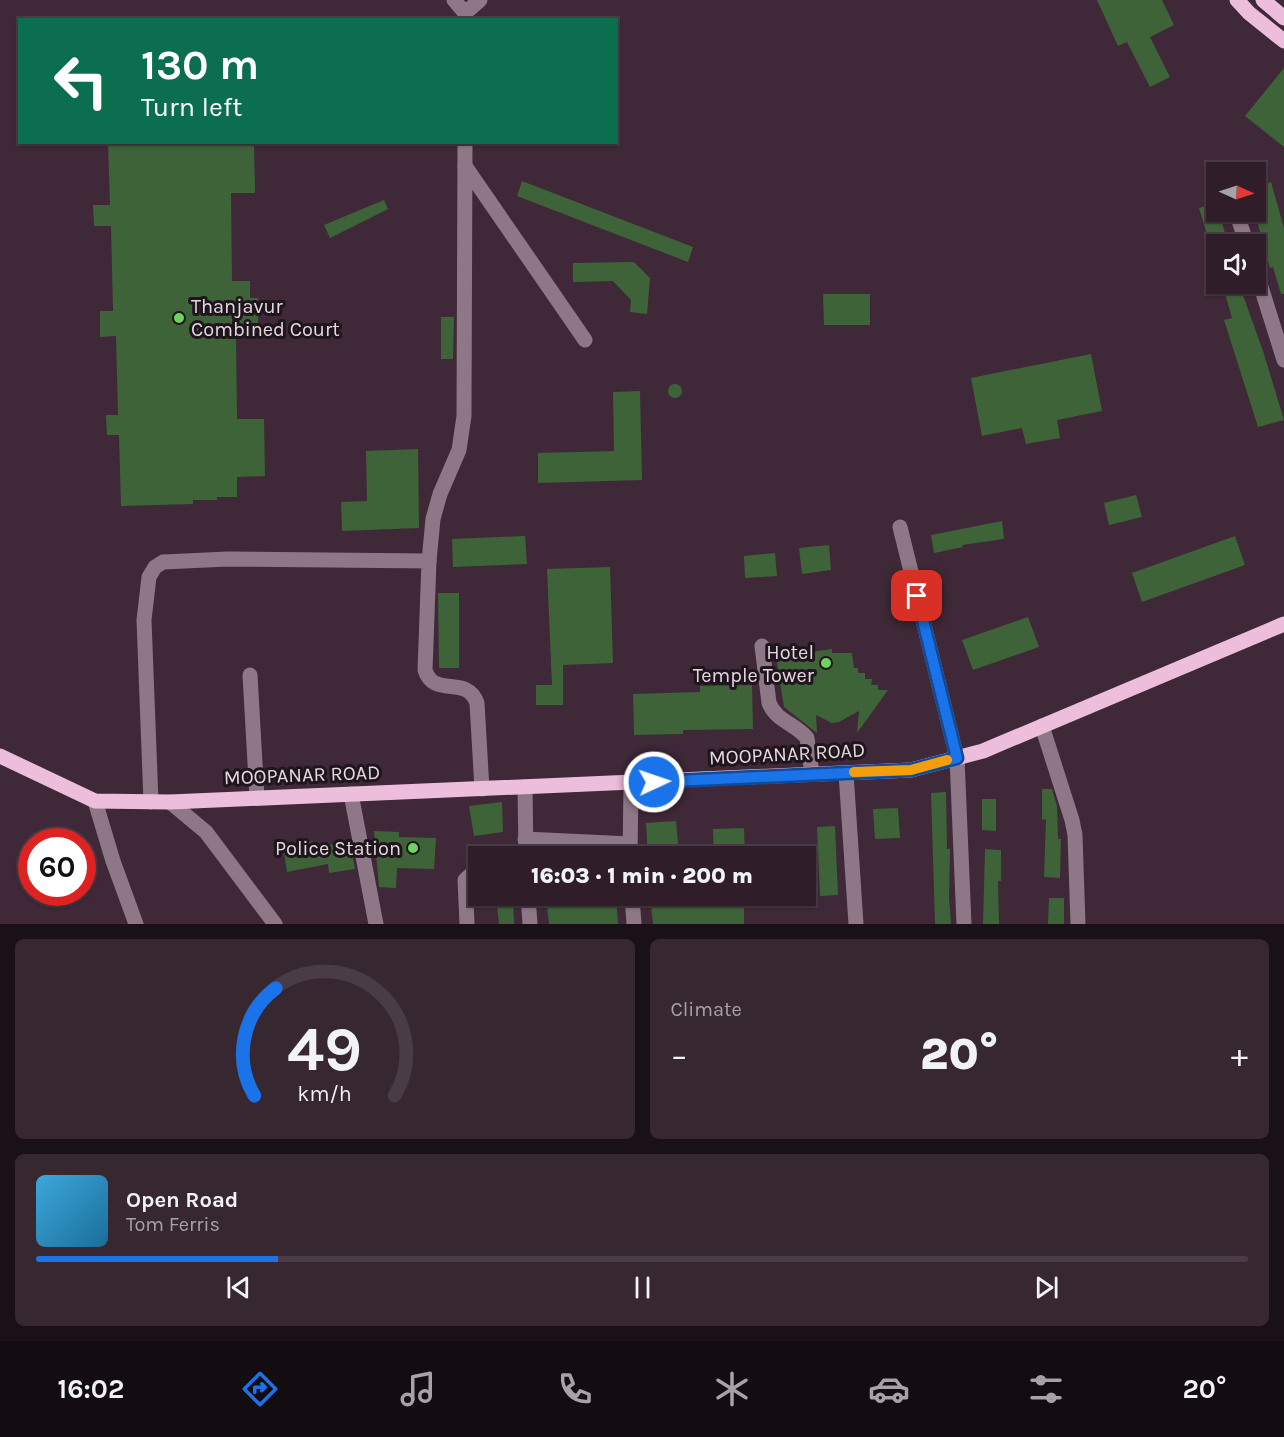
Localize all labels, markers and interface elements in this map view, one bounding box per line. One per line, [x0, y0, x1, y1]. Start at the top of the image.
text: 130 m [141, 40, 259, 90]
icon: left [42, 42, 120, 120]
text: Turn left [141, 91, 242, 123]
north arrow [1206, 162, 1266, 222]
map controls [1206, 162, 1266, 294]
button: sound [1206, 234, 1266, 294]
place label: Thanjavur Combined Court [191, 295, 340, 341]
marker: Thanjavur Combined Court [172, 311, 186, 325]
pin [891, 570, 942, 621]
icon: arrive [900, 579, 933, 612]
place label: Hotel Temple Tower [693, 641, 815, 687]
marker: Hotel Temple Tower [819, 656, 833, 670]
street label: MOOPANAR ROAD [708, 738, 866, 770]
position arrow [622, 750, 686, 814]
street label: MOOPANAR ROAD [223, 761, 381, 789]
speed limit sign: 60 [18, 828, 96, 906]
place label: Police Station [275, 837, 401, 860]
marker: Police Station [406, 841, 420, 855]
text: 16:03 · 1 min · 200 m [531, 863, 753, 889]
text: Climate [671, 998, 742, 1021]
text: 49 [287, 1013, 362, 1086]
text: 20° [920, 1028, 998, 1080]
text: − [671, 1036, 688, 1074]
text: + [1231, 1036, 1248, 1074]
text: km/h [298, 1081, 352, 1106]
text: Open Road [126, 1187, 238, 1213]
text: Tom Ferris [126, 1213, 220, 1236]
icon: previous [222, 1271, 255, 1304]
icon: pause [626, 1271, 659, 1304]
icon: next [1030, 1271, 1063, 1304]
icon: directions [239, 1368, 281, 1410]
icon: music [397, 1368, 439, 1410]
icon: phone [554, 1368, 596, 1410]
icon: climate [711, 1368, 753, 1410]
icon: car [868, 1368, 910, 1410]
icon: filters [1025, 1368, 1067, 1410]
text: 16:02 [58, 1373, 124, 1405]
text: 20° [1183, 1373, 1226, 1405]

